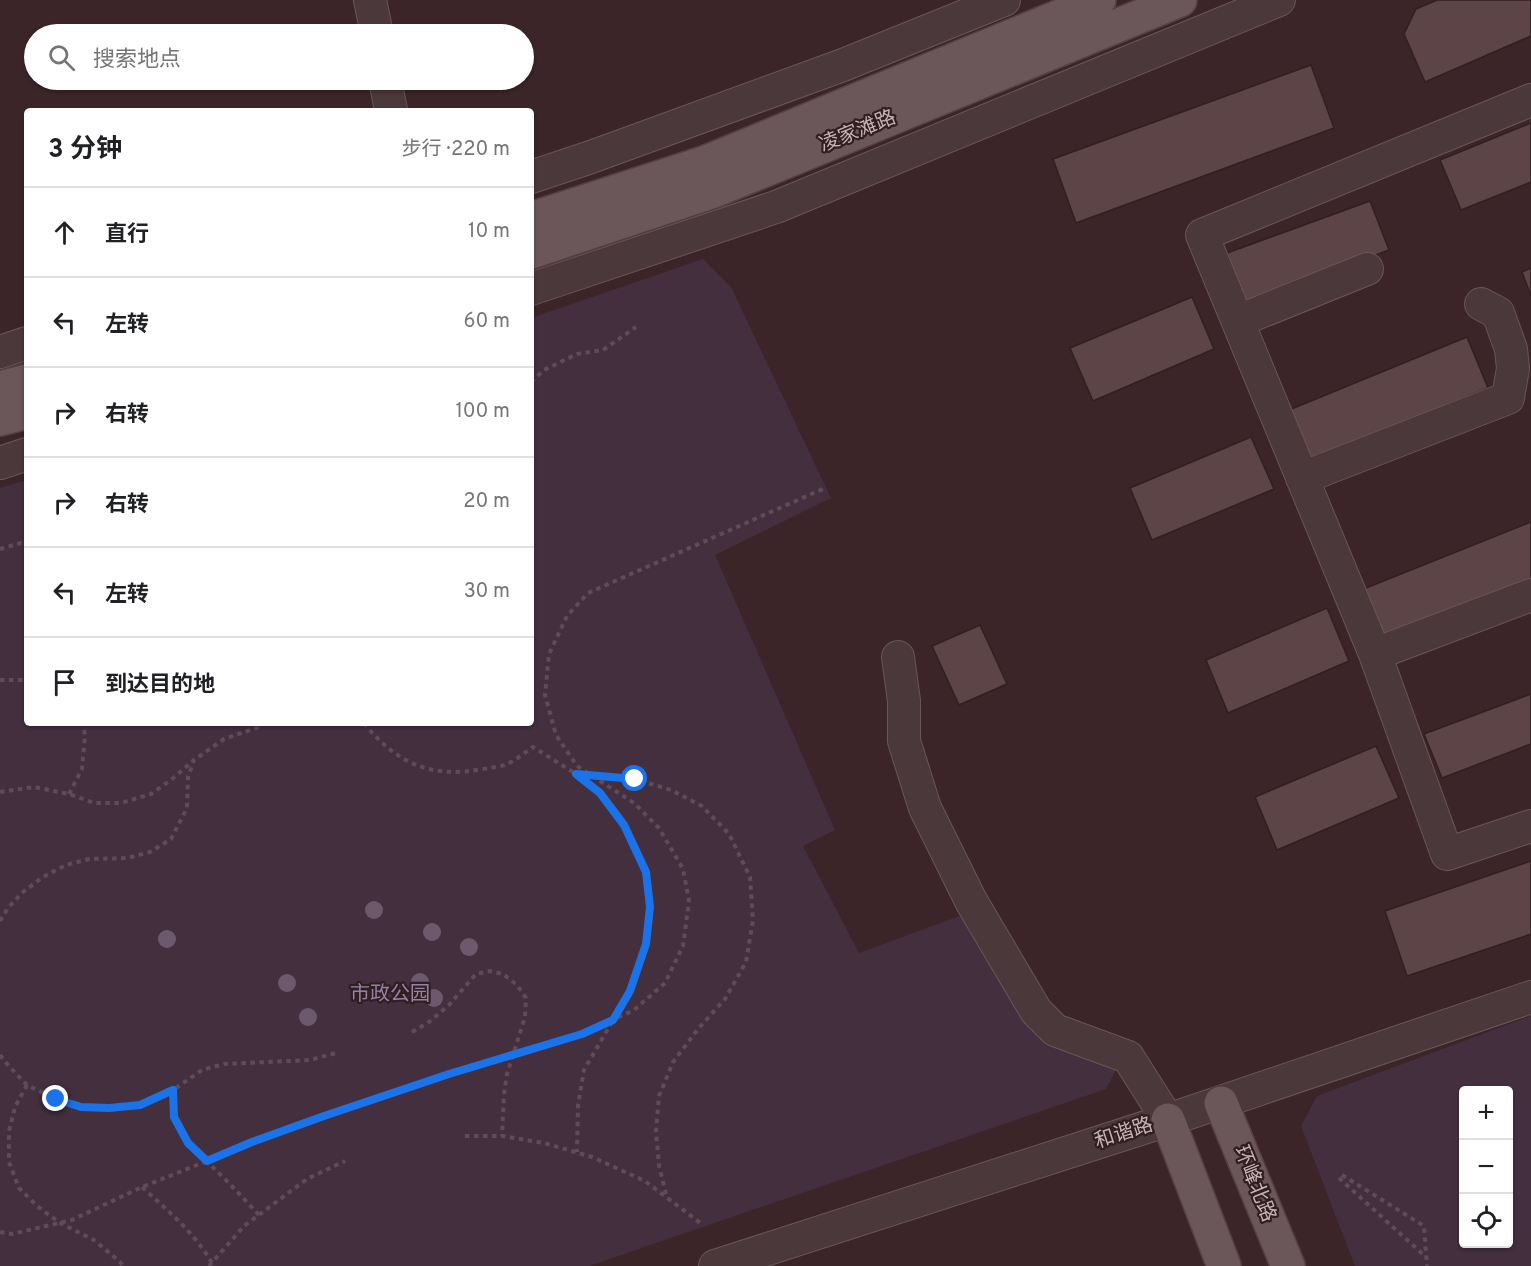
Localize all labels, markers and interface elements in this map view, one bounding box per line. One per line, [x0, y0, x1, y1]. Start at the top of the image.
search box [24, 24, 534, 90]
icon: search [45, 41, 78, 74]
text: 搜索地点 [93, 47, 181, 74]
street label: 凌家滩路 [816, 105, 900, 159]
text: 3 分钟 [48, 134, 122, 167]
text: 步行 · 220 m [402, 137, 510, 163]
icon: ahead [48, 216, 81, 249]
text: 10 m [468, 219, 510, 245]
text: 直行 [105, 222, 149, 249]
icon: left [48, 306, 81, 339]
text: 60 m [464, 309, 510, 335]
text: 左转 [105, 312, 149, 339]
icon: right [48, 396, 81, 429]
text: 100 m [455, 399, 510, 425]
text: 右转 [105, 402, 149, 429]
icon: right [48, 486, 81, 519]
text: 20 m [463, 489, 510, 515]
text: 右转 [105, 492, 149, 519]
icon: left [48, 576, 81, 609]
text: 30 m [464, 579, 510, 605]
text: 左转 [105, 582, 149, 609]
icon: arrive [48, 666, 81, 699]
text: 到达目的地 [105, 672, 215, 699]
route start [621, 765, 647, 791]
park label: 市政公园 [350, 982, 430, 1008]
route end [42, 1085, 68, 1111]
map controls [1459, 1086, 1513, 1248]
button: + [1459, 1086, 1513, 1140]
street label: 和谐路 [1091, 1112, 1157, 1156]
button: − [1459, 1140, 1513, 1194]
street label: 环峰北路 [1227, 1142, 1281, 1226]
button: locate [1459, 1194, 1513, 1248]

